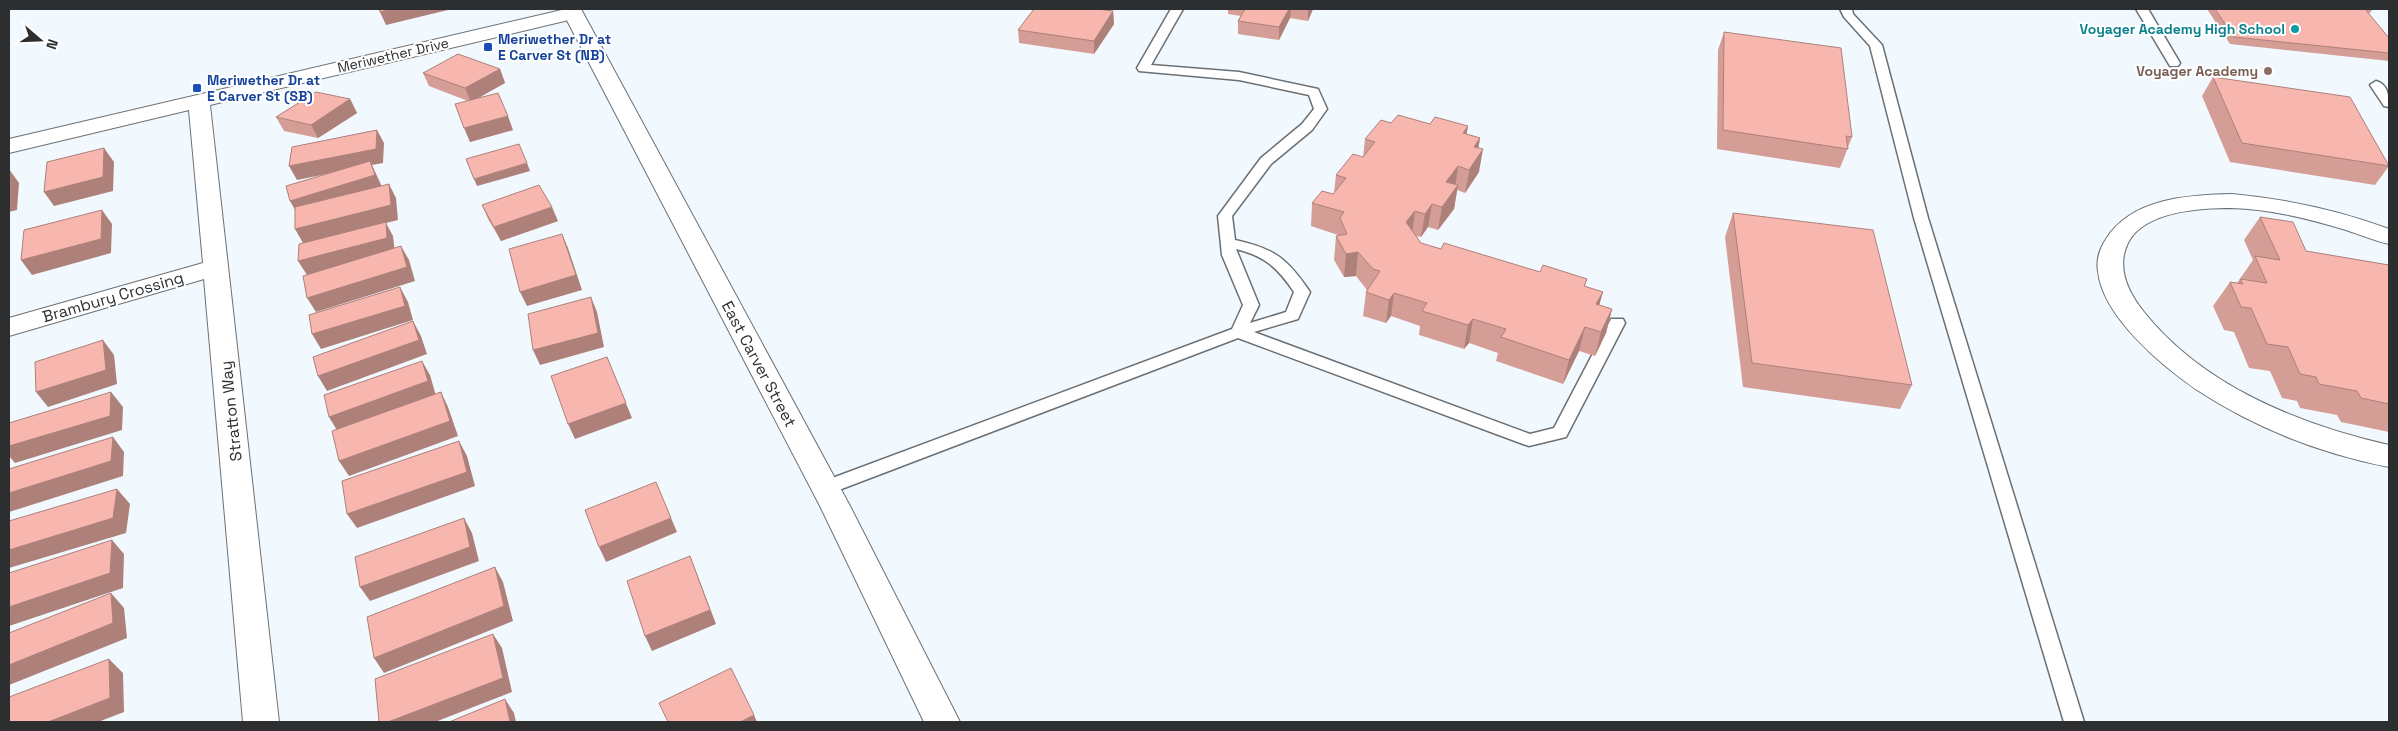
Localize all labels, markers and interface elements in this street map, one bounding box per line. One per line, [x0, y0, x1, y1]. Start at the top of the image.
north arrow [15, 15, 65, 65]
place label: Voyager Academy High School [2079, 20, 2285, 38]
marker: Voyager Academy High School [2289, 23, 2301, 35]
place label: Meriwether Dr at E Carver St (NB) [498, 30, 611, 64]
street label: Meriwether Drive [335, 33, 451, 77]
text: N [42, 37, 62, 52]
marker: Meriwether Dr at E Carver St (NB) [482, 41, 494, 53]
place label: Voyager Academy [2136, 62, 2258, 80]
marker: Voyager Academy [2262, 65, 2274, 77]
place label: Meriwether Dr at E Carver St (SB) [207, 71, 320, 105]
marker: Meriwether Dr at E Carver St (SB) [191, 82, 203, 94]
street label: Brambury Crossing [40, 267, 186, 327]
street label: East Carver Street [717, 297, 801, 431]
street label: Stratton Way [215, 360, 247, 462]

